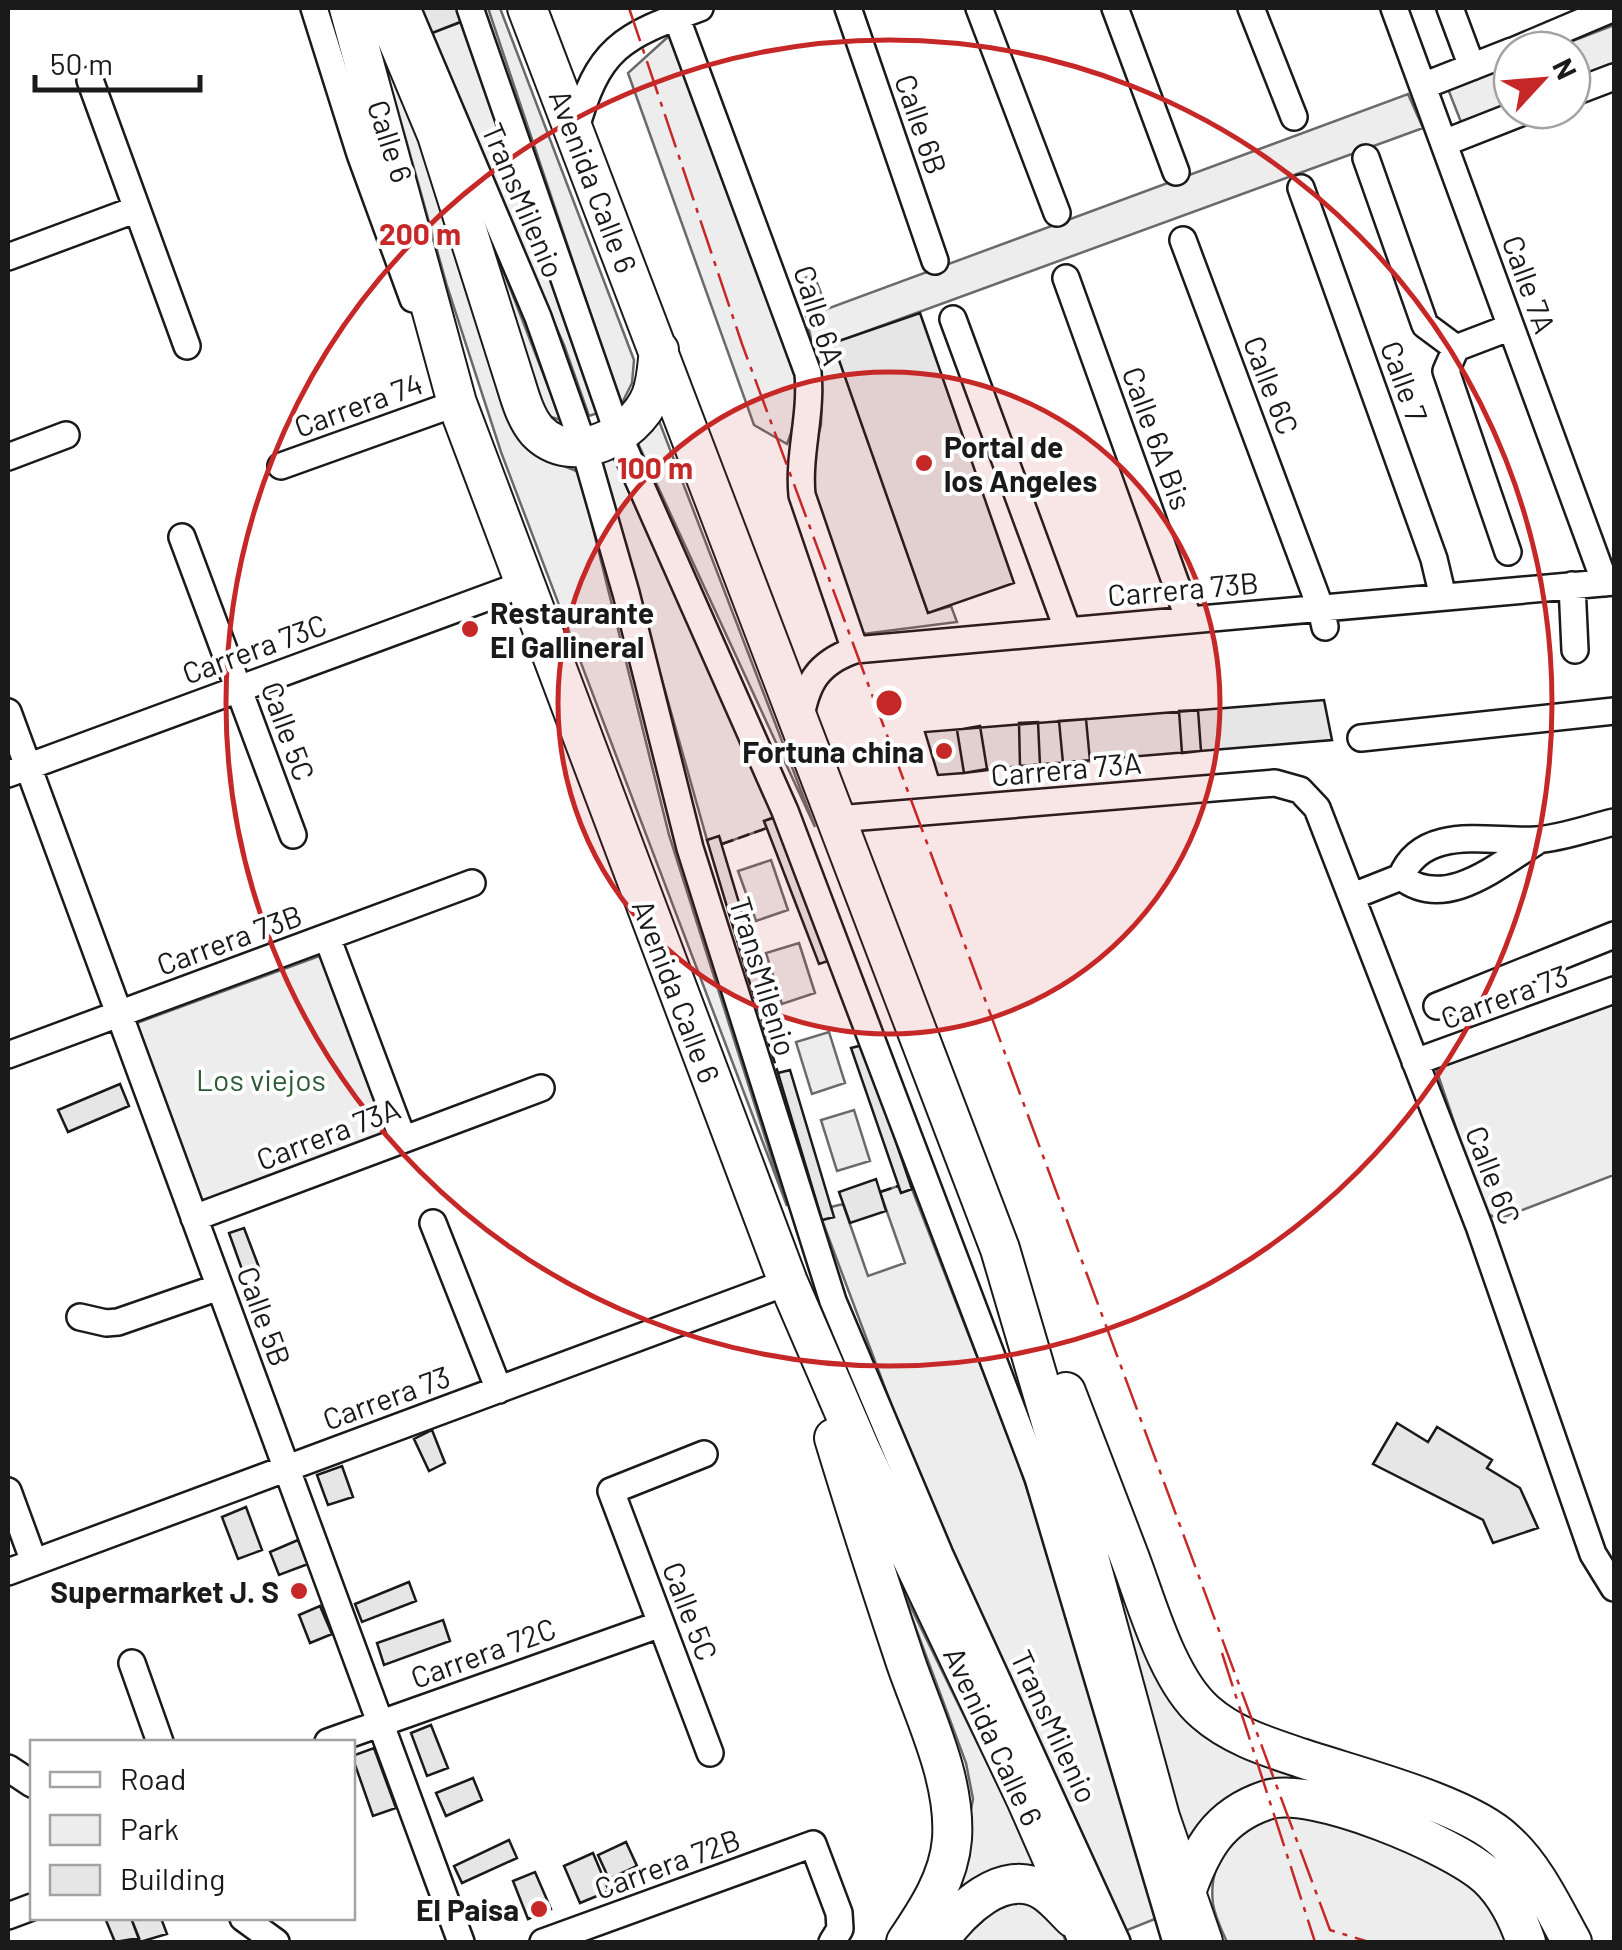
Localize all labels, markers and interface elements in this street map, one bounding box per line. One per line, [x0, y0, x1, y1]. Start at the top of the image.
scale bar [35, 30, 200, 92]
north arrow [1492, 30, 1592, 130]
text: 50 m [50, 45, 113, 81]
text: N [1546, 53, 1585, 84]
street label: Calle 6B [888, 69, 956, 179]
street label: Avenida Calle 6 [543, 84, 645, 278]
street label: Calle 6 [361, 95, 421, 187]
street label: TransMilenio [475, 117, 573, 283]
text: 200 m [379, 215, 461, 251]
street label: Calle 7A [1496, 230, 1564, 338]
street label: Calle 6A [787, 261, 853, 369]
street label: Calle 6C [1237, 331, 1307, 439]
street label: Calle 7 [1374, 336, 1436, 426]
street label: Calle 6A Bis [1115, 362, 1201, 514]
street label: Carrera 74 [289, 364, 427, 444]
place label: Portal de los Angeles [944, 428, 1097, 498]
text: 100 m [617, 449, 693, 485]
marker: Portal de los Angeles [913, 452, 935, 474]
street label: Carrera 73B [1106, 563, 1260, 613]
place label: Restaurante El Gallineral [490, 594, 654, 664]
street label: Carrera 73C [177, 605, 331, 691]
marker: Restaurante El Gallineral [459, 618, 481, 640]
street label: Calle 5C [255, 677, 323, 785]
centre of rings [871, 685, 907, 721]
place label: Fortuna china [742, 733, 924, 769]
marker: Fortuna china [933, 740, 955, 762]
street label: Carrera 73A [989, 743, 1143, 793]
street label: TransMilenio [723, 892, 805, 1060]
street label: Avenida Calle 6 [626, 894, 728, 1088]
street label: Carrera 73B [152, 896, 306, 982]
street label: Carrera 73 [1435, 956, 1573, 1036]
park label: Los viejos [196, 1061, 326, 1097]
street label: Carrera 73A [251, 1089, 405, 1177]
street label: Calle 6C [1459, 1121, 1529, 1229]
street label: Calle 5B [230, 1261, 300, 1371]
street label: Carrera 73 [317, 1357, 455, 1437]
street label: Calle 5C [656, 1557, 726, 1665]
place label: Supermarket J. S [50, 1573, 279, 1609]
marker: Supermarket J. S [288, 1580, 310, 1602]
street label: Carrera 72C [406, 1609, 560, 1695]
street label: Avenida Calle 6 [937, 1641, 1051, 1831]
street label: TransMilenio [1004, 1644, 1106, 1808]
legend [30, 1740, 355, 1920]
text: Road [120, 1760, 186, 1796]
text: Park [120, 1810, 179, 1846]
street label: Carrera 72B [589, 1820, 745, 1906]
text: Building [120, 1860, 225, 1896]
place label: El Paisa [416, 1891, 519, 1927]
marker: El Paisa [528, 1898, 550, 1920]

